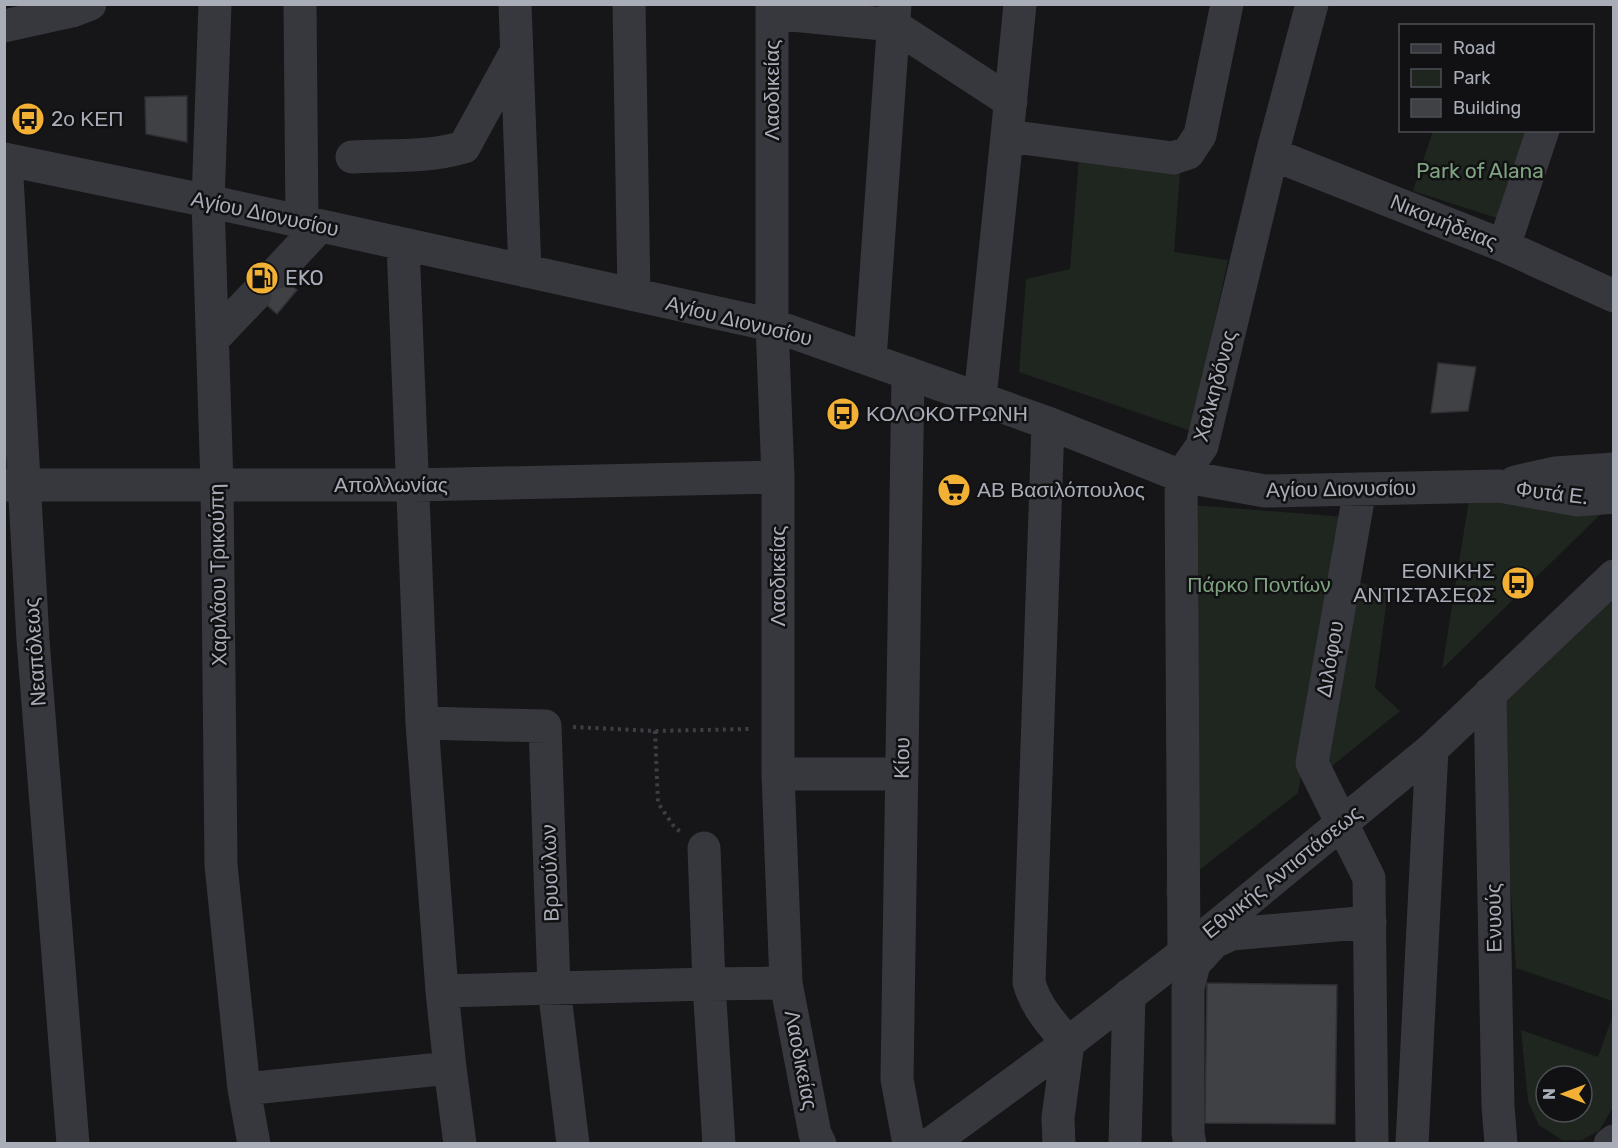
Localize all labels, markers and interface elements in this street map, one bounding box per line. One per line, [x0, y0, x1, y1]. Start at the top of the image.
legend [1399, 24, 1594, 132]
text: Road [1453, 37, 1496, 59]
street label: Λαοδικείας [759, 40, 784, 141]
text: Park [1453, 67, 1491, 89]
text: Building [1453, 97, 1521, 119]
bus stop icon: 2ο ΚΕΠ [10, 101, 46, 137]
place label: 2ο ΚΕΠ [51, 106, 123, 131]
park label: Park of Alana [1416, 158, 1544, 183]
street label: Αγίου Διονυσίου [189, 186, 341, 241]
street label: Νικομήδειας [1387, 189, 1501, 254]
fuel station icon: EKO [244, 260, 280, 296]
place label: EKO [285, 265, 324, 290]
street label: Αγίου Διονυσίου [663, 290, 815, 351]
street label: Χαλκηδόνος [1188, 327, 1241, 444]
bus stop icon: ΚΟΛΟΚΟΤΡΩΝΗ [825, 396, 861, 432]
place label: ΚΟΛΟΚΟΤΡΩΝΗ [866, 401, 1028, 426]
street label: Απολλωνίας [334, 472, 448, 497]
supermarket icon: ΑΒ Βασιλόπουλος [936, 472, 972, 508]
street label: Αγίου Διονυσίου [1266, 475, 1416, 502]
street label: Φυτά Ε. [1514, 476, 1590, 509]
place label: ΑΒ Βασιλόπουλος [977, 477, 1145, 502]
street label: Χαριλάου Τρικούπη [203, 484, 232, 666]
street label: Λαοδικείας [765, 526, 790, 627]
place label: ΕΘΝΙΚΗΣ ΑΝΤΙΣΤΑΣΕΩΣ [1353, 558, 1495, 607]
bus stop icon: ΕΘΝΙΚΗΣ ΑΝΤΙΣΤΑΣΕΩΣ [1500, 565, 1536, 601]
park label: Πάρκο Ποντίων [1187, 572, 1331, 597]
street label: Νεαπόλεως [18, 597, 51, 707]
street label: Διλόφου [1310, 619, 1349, 699]
street label: Κίου [889, 737, 914, 779]
street label: Εθνικής Αντιστάσεως [1197, 800, 1366, 943]
street label: Βρυούλων [535, 824, 564, 922]
street label: Ενυούς [1480, 883, 1507, 953]
street label: Λαοδικείας [780, 1008, 823, 1112]
north arrow [1534, 1064, 1594, 1124]
text: N [1540, 1088, 1559, 1100]

